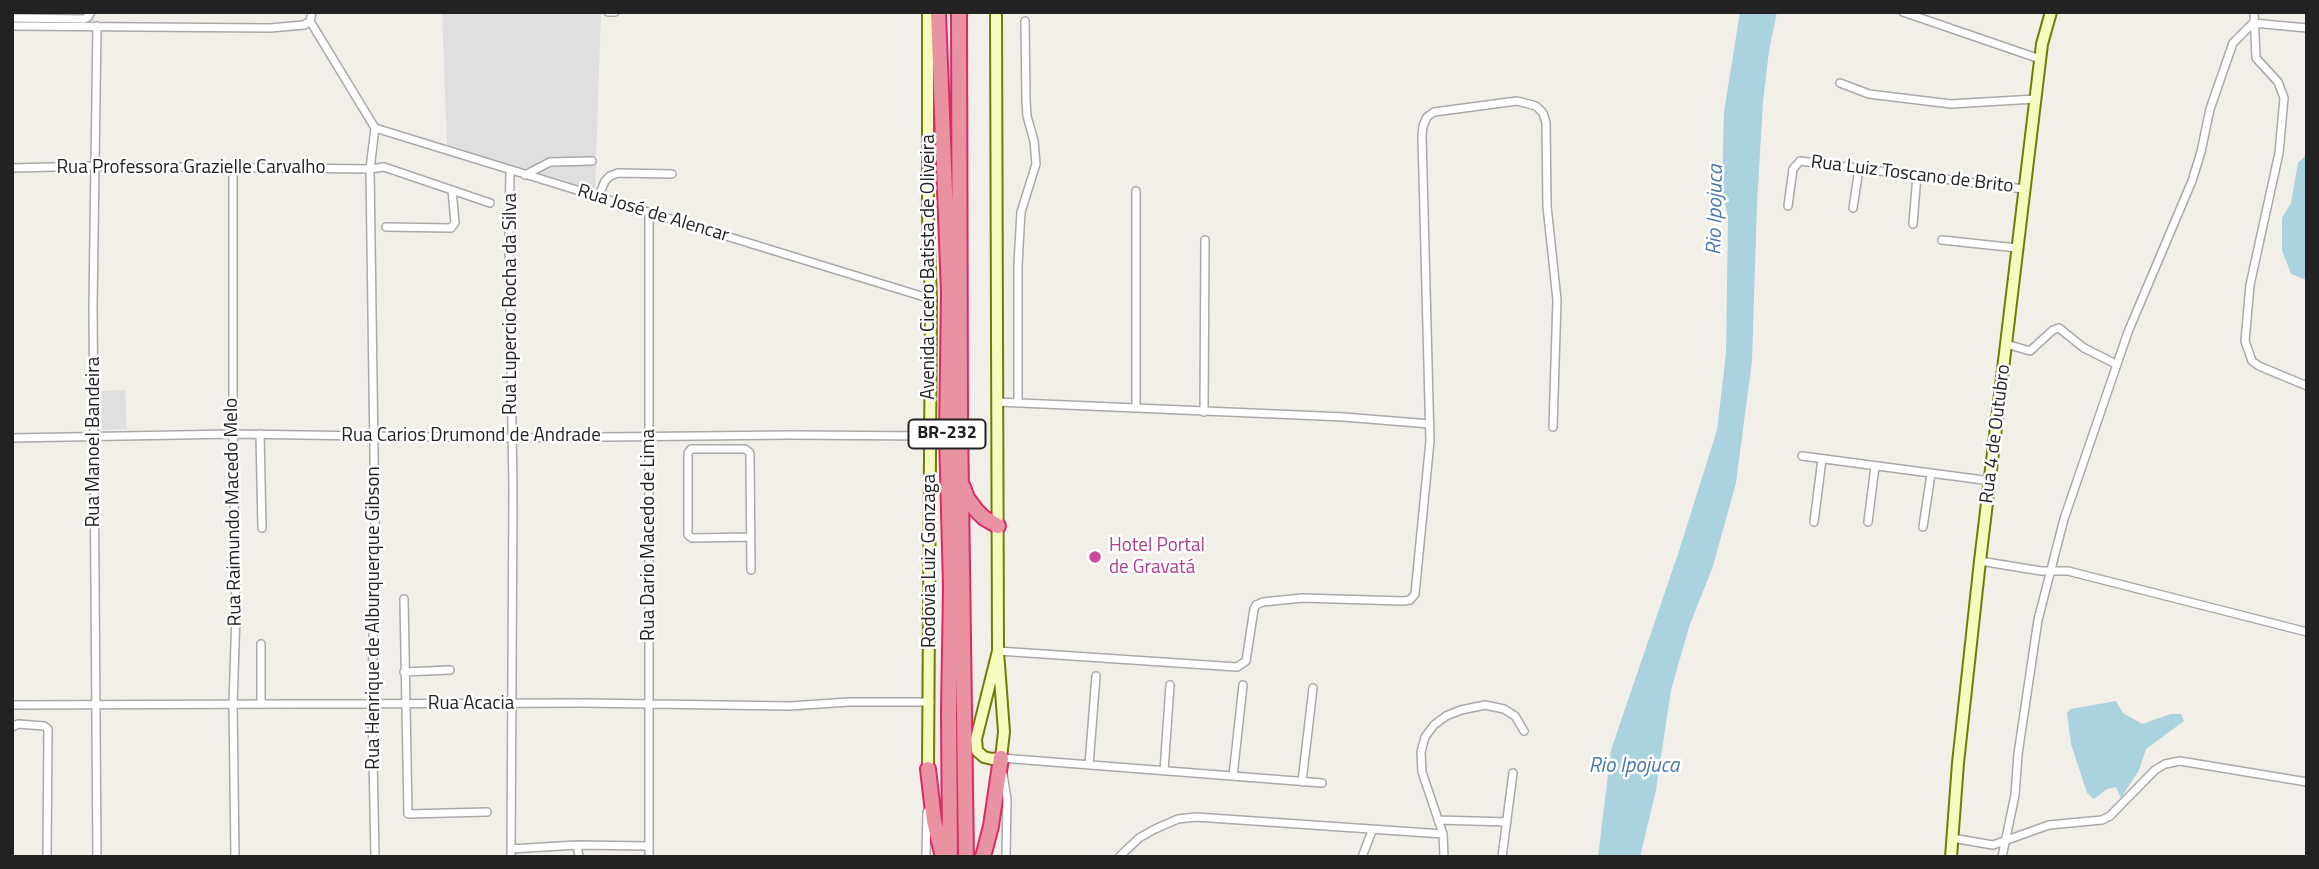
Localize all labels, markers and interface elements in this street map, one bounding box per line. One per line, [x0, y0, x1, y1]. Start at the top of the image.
street label: Avenida Cicero Batista de Oliveira [918, 134, 940, 400]
street label: Rua Luiz Toscano de Brito [1809, 151, 2015, 199]
street label: Rua Professora Grazielle Carvalho [56, 157, 326, 179]
water label: Rio Ipojuca [1703, 165, 1729, 255]
street label: Rua José de Alencar [575, 180, 731, 248]
street label: Rua Lupercio Rocha da Silva [500, 193, 522, 415]
street label: Rua Manoel Bandeira [83, 357, 105, 527]
street label: Rua 4 de Outubro [1976, 363, 2016, 505]
street label: Rua Raimundo Macedo Melo [221, 397, 247, 627]
road number: BR-232 [908, 420, 986, 448]
street label: Rua Carios Drumond de Andrade [341, 425, 601, 447]
street label: Rua Dario Macedo de Lima [638, 429, 660, 641]
street label: Rua Henrique de Alburquerque Gibson [363, 466, 385, 770]
street label: Rodovia Luiz Gonzaga [919, 474, 941, 648]
place label: Hotel Portal de Gravatá [1109, 535, 1205, 579]
marker: Hotel Portal de Gravatá [1087, 549, 1103, 565]
street label: Rua Acacia [428, 693, 514, 715]
water label: Rio Ipojuca [1589, 754, 1679, 780]

